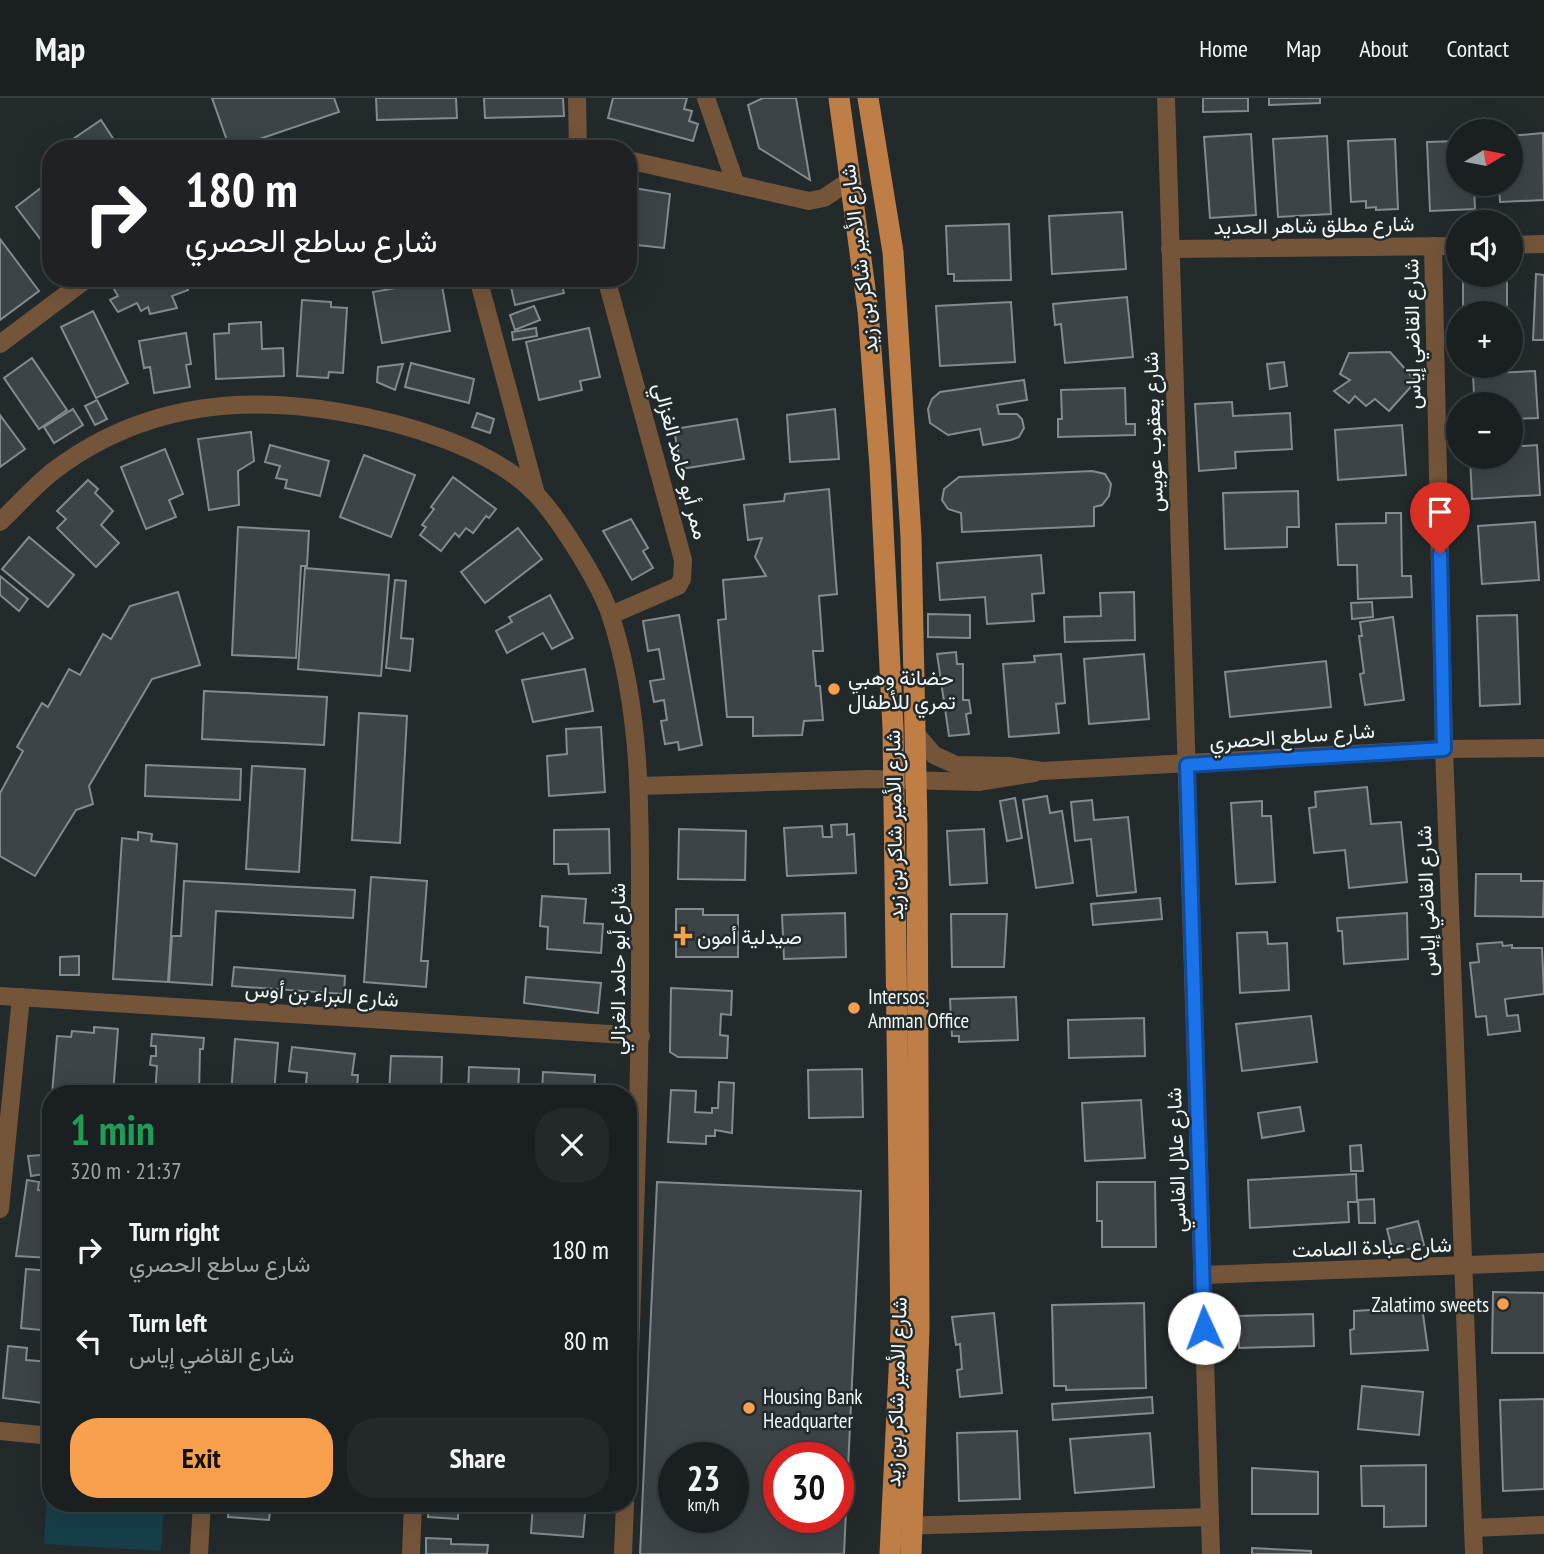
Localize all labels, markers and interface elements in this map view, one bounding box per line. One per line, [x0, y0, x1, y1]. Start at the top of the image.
text: Map [35, 27, 85, 70]
text: Home [1199, 33, 1248, 64]
text: Map [1286, 33, 1321, 64]
text: About [1359, 33, 1408, 64]
text: Contact [1446, 33, 1509, 64]
north arrow [1446, 119, 1522, 196]
map controls [1446, 119, 1523, 469]
text: 180 m [185, 157, 298, 221]
street label: شارع الأمير شاكر بن زيد [834, 163, 885, 355]
icon: right [70, 168, 161, 259]
street label: شارع مطلق شاهر الحديد [1213, 210, 1415, 241]
button: sound [1446, 210, 1523, 287]
text: شارع ساطع الحصري [185, 219, 438, 261]
street label: شارع القاضي إياس [1397, 258, 1431, 410]
button: + [1446, 301, 1523, 378]
street label: شارع يعقوب عويس [1137, 351, 1170, 513]
street label: ممر أبو حامد الغزالي [643, 380, 715, 543]
button: − [1446, 392, 1523, 469]
pin [1410, 482, 1470, 554]
icon: arrive [1421, 493, 1459, 531]
place label: حضانة وهبي تمري للأطفال [848, 664, 956, 719]
marker: حضانة وهبي تمري للأطفال [826, 681, 842, 697]
street label: شارع ساطع الحصري [1208, 717, 1376, 759]
street label: شارع الأمير شاكر بن زيد [879, 730, 910, 920]
street label: شارع القاضي إياس [1410, 825, 1446, 977]
street label: شارع أبو حامد الغزالي [604, 883, 635, 1055]
place label: صيدلية أمون [697, 923, 802, 950]
marker: صيدلية أمون [675, 928, 691, 944]
street label: شارع البراء بن أوس [244, 975, 400, 1014]
place label: Intersos, Amman Office [868, 983, 969, 1034]
marker: Intersos, Amman Office [846, 1000, 862, 1016]
street label: شارع علال الفاسي [1160, 1087, 1196, 1233]
text: 1 min [70, 1102, 155, 1157]
button: close [535, 1108, 609, 1182]
text: 320 m · 21:37 [70, 1156, 182, 1185]
text: Turn right [129, 1215, 220, 1248]
icon: right [70, 1231, 108, 1269]
street label: شارع عبادة الصامت [1292, 1231, 1452, 1264]
text: 180 m [551, 1233, 609, 1266]
text: شارع ساطع الحصري [129, 1249, 311, 1278]
position arrow [1167, 1291, 1241, 1365]
place label: Zalatimo sweets [1372, 1291, 1489, 1318]
street label: شارع الأمير شاكر بن زيد [879, 1296, 914, 1488]
marker: Zalatimo sweets [1495, 1296, 1511, 1312]
text: Turn left [129, 1306, 207, 1339]
icon: left [70, 1322, 108, 1360]
text: 80 m [563, 1324, 609, 1357]
text: شارع القاضي إياس [129, 1340, 294, 1369]
place label: Housing Bank Headquarter [763, 1383, 863, 1434]
marker: Housing Bank Headquarter [741, 1400, 757, 1416]
button: Exit [70, 1418, 333, 1498]
button: Share [347, 1418, 609, 1498]
speed limit sign: 30 [763, 1442, 854, 1533]
text: 23 [687, 1455, 720, 1501]
text: km/h [688, 1493, 719, 1516]

